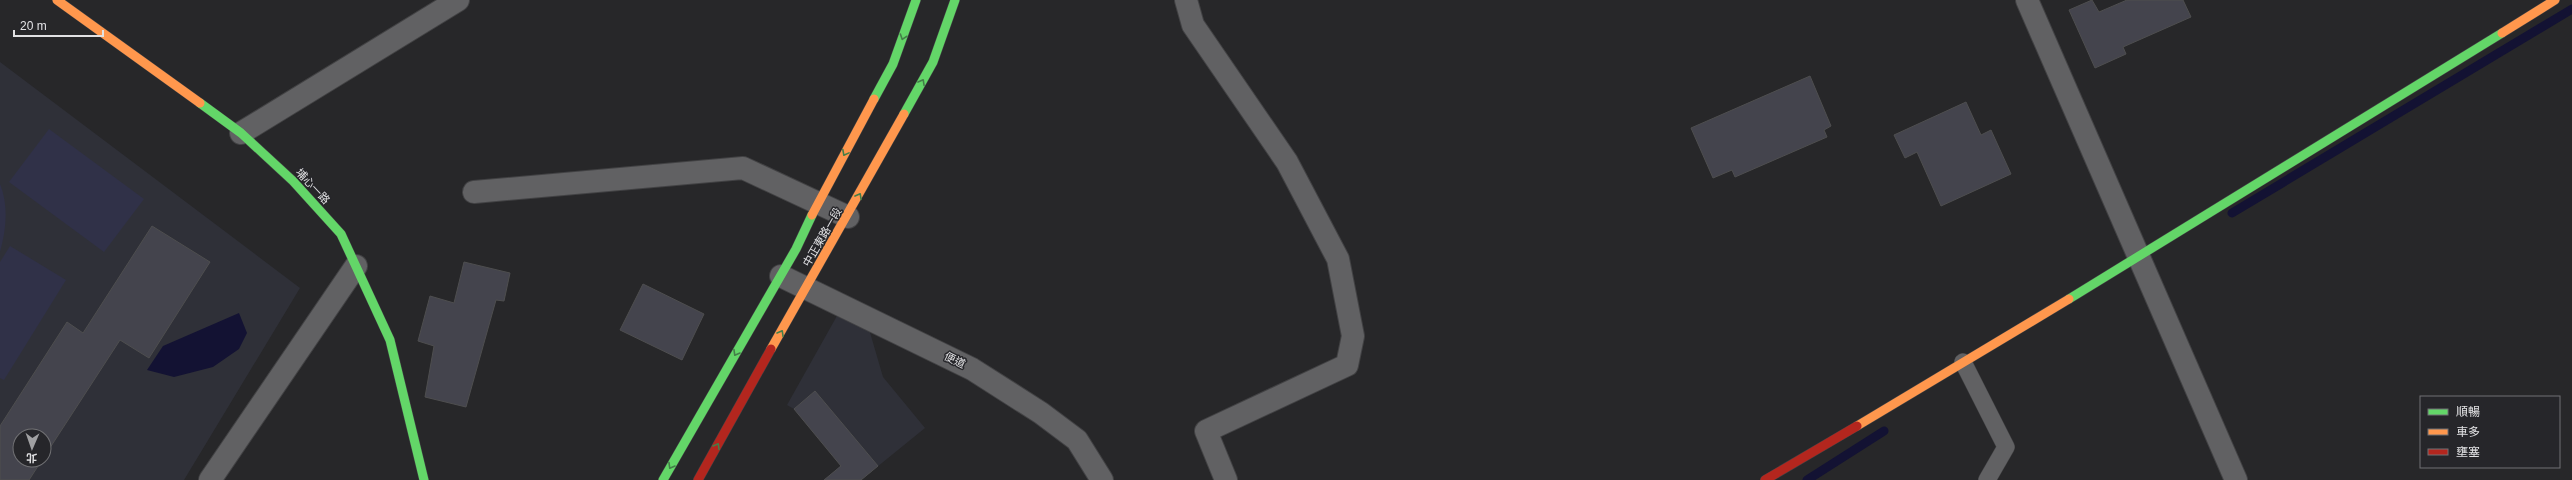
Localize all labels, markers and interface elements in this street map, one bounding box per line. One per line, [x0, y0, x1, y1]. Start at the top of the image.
scale bar [14, 12, 103, 38]
text: 20 m [20, 19, 47, 33]
one-way arrow [899, 33, 907, 40]
one-way arrow [917, 79, 925, 86]
one-way arrow [842, 149, 850, 156]
street label: 埔心一路 [294, 166, 332, 206]
one-way arrow [855, 193, 862, 200]
street label: 中正東路一段 [800, 205, 844, 269]
one-way arrow [777, 330, 784, 337]
one-way arrow [734, 349, 741, 356]
street label: 便道 [942, 350, 968, 370]
legend [2420, 396, 2560, 468]
text: 順暢 [2456, 405, 2480, 419]
text: 車多 [2456, 425, 2480, 439]
north arrow [12, 428, 52, 468]
one-way arrow [712, 443, 719, 450]
text: 壅塞 [2456, 445, 2480, 459]
text: 北 [26, 452, 37, 464]
one-way arrow [669, 462, 676, 469]

